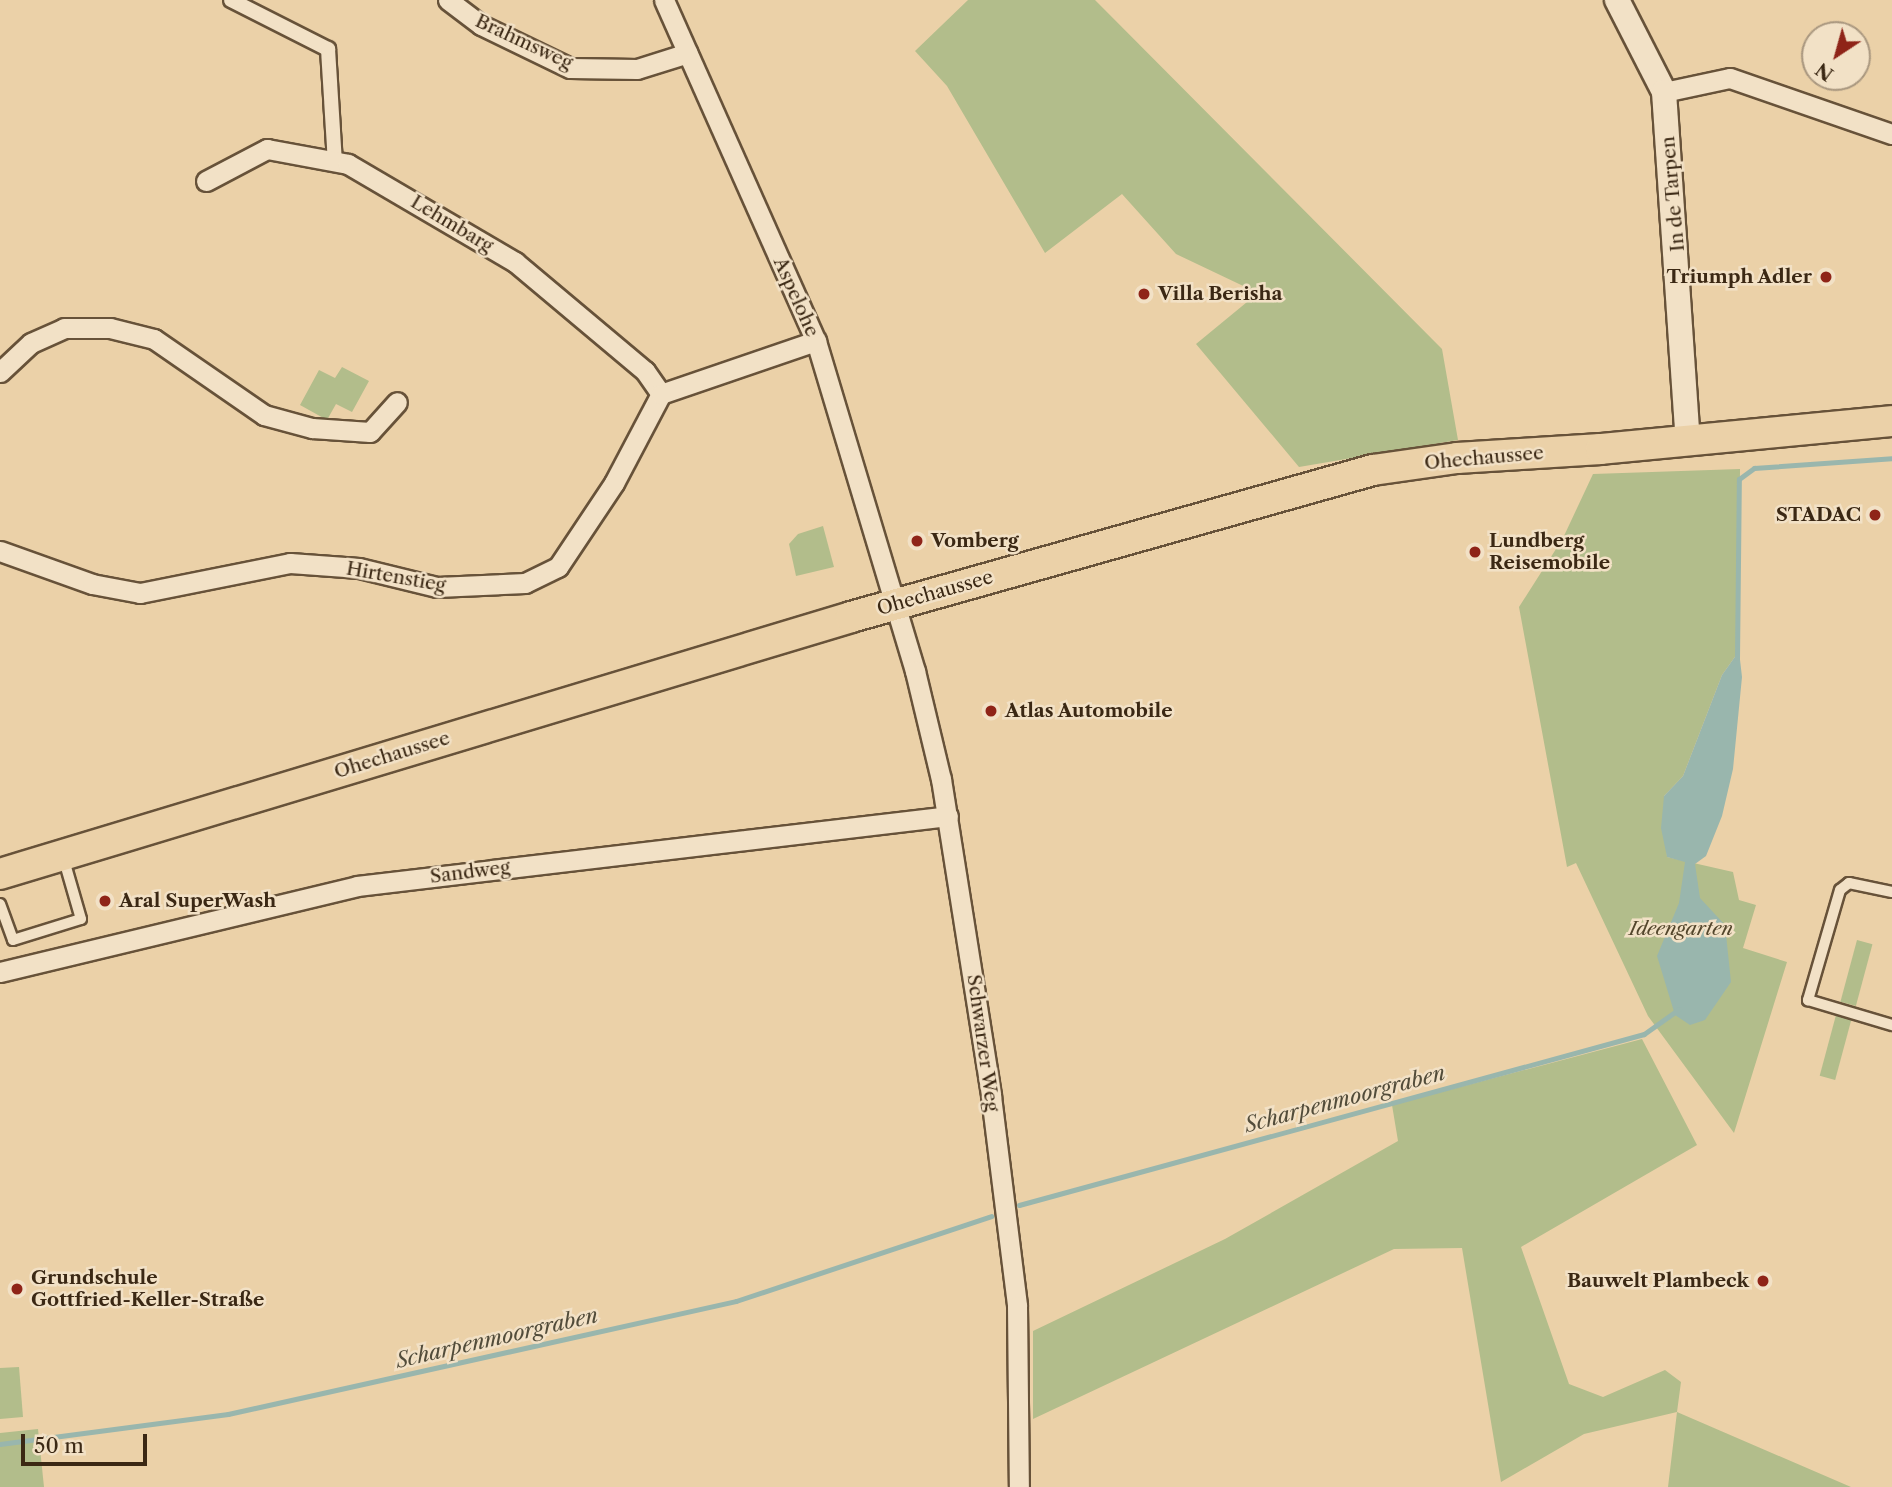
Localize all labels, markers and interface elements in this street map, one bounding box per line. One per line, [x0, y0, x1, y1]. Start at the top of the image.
street label: Brahmsweg [472, 10, 576, 74]
north arrow [1801, 21, 1871, 91]
text: N [1811, 58, 1838, 86]
street label: In de Tarpen [1657, 135, 1689, 253]
street label: Lehmbarg [407, 191, 497, 257]
street label: Aspelohe [768, 254, 824, 340]
place label: Triumph Adler [1666, 266, 1812, 288]
marker: Triumph Adler [1818, 269, 1834, 285]
place label: Villa Berisha [1158, 283, 1283, 305]
marker: Villa Berisha [1136, 286, 1152, 302]
street label: Ohechaussee [1423, 441, 1545, 475]
place label: STADAC [1776, 504, 1861, 526]
marker: STADAC [1867, 507, 1883, 523]
place label: Vomberg [931, 530, 1019, 552]
place label: Lundberg Reisemobile [1489, 530, 1610, 574]
marker: Vomberg [909, 533, 925, 549]
marker: Lundberg Reisemobile [1467, 544, 1483, 560]
street label: Hirtenstieg [344, 557, 448, 597]
street label: Ohechaussee [874, 566, 996, 620]
place label: Atlas Automobile [1005, 700, 1173, 722]
marker: Atlas Automobile [983, 703, 999, 719]
street label: Ohechaussee [331, 727, 453, 783]
street label: Sandweg [429, 856, 511, 888]
place label: Aral SuperWash [119, 890, 276, 912]
marker: Aral SuperWash [97, 893, 113, 909]
park label: Ideengarten [1629, 918, 1733, 940]
street label: Schwarzer Weg [962, 972, 1004, 1114]
water label: Scharpenmoorgraben [1242, 1060, 1448, 1138]
place label: Grundschule Gottfried-Keller-Straße [31, 1267, 264, 1311]
place label: Bauwelt Plambeck [1567, 1270, 1749, 1292]
marker: Bauwelt Plambeck [1755, 1273, 1771, 1289]
marker: Grundschule Gottfried-Keller-Straße [9, 1281, 25, 1297]
water label: Scharpenmoorgraben [394, 1303, 600, 1373]
scale bar [24, 1420, 150, 1464]
text: 50 m [34, 1433, 84, 1458]

